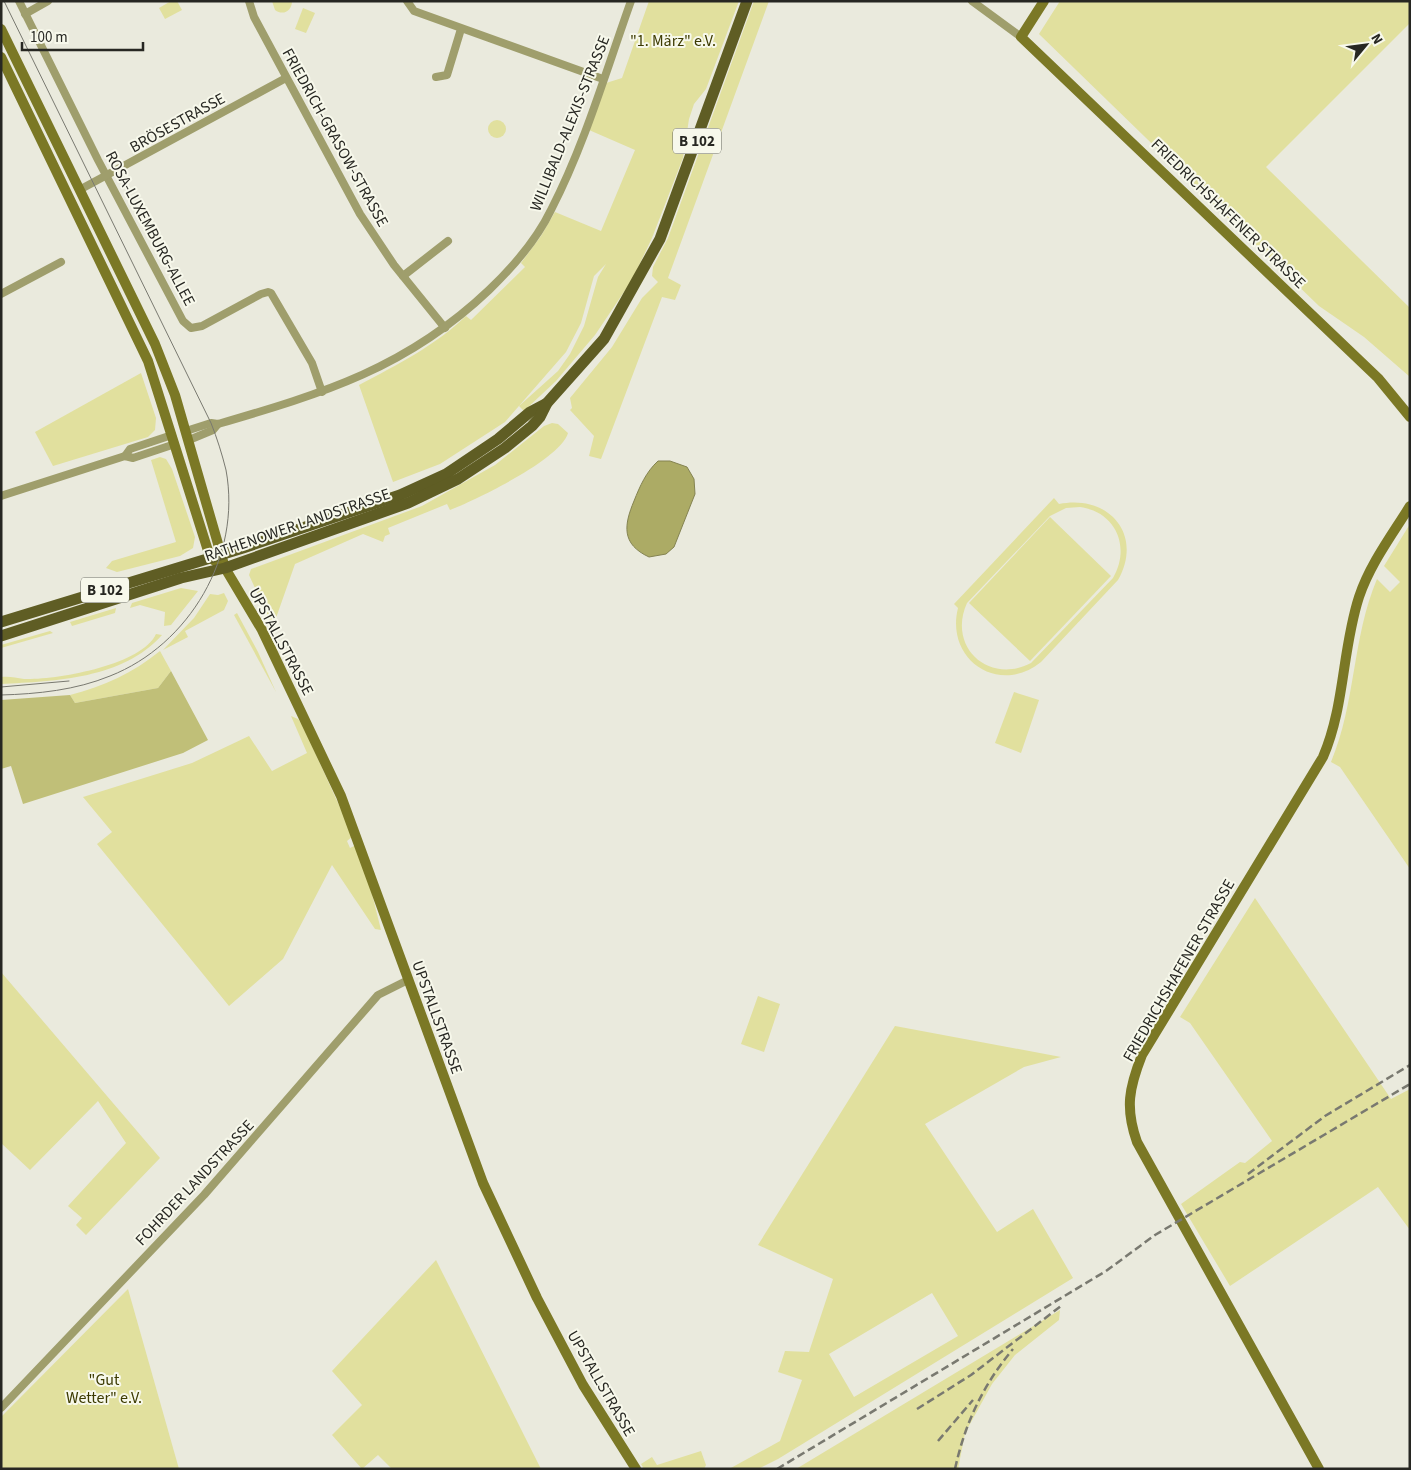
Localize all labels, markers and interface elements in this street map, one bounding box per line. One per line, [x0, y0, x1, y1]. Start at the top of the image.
scale bar [22, 20, 144, 52]
north arrow [1341, 20, 1391, 70]
text: 100 m [30, 27, 68, 48]
park label: "1. März" e.V. [630, 30, 716, 52]
text: N [1365, 30, 1387, 48]
street label: WILLIBALD-ALEXIS-STRASSE [525, 32, 615, 215]
street label: FRIEDRICH-GRASOW-STRASSE [277, 44, 393, 231]
street label: BRÖSESTRASSE [126, 88, 229, 158]
road number: B 102 [673, 128, 721, 154]
street label: FRIEDRICHSHAFENER STRASSE [1146, 134, 1311, 294]
street label: ROSA-LUXEMBURG-ALLEE [100, 147, 200, 310]
street label: RATHENOWER LANDSTRASSE [202, 483, 393, 567]
road number: B 102 [81, 578, 129, 602]
street label: UPSTALLSTRASSE [243, 584, 319, 699]
street label: FRIEDRICHSHAFENER STRASSE [1118, 875, 1240, 1066]
street label: UPSTALLSTRASSE [406, 958, 468, 1077]
street label: FOHRDER LANDSTRASSE [130, 1115, 259, 1251]
street label: UPSTALLSTRASSE [562, 1326, 640, 1441]
park label: "Gut Wetter" e.V. [66, 1369, 142, 1409]

